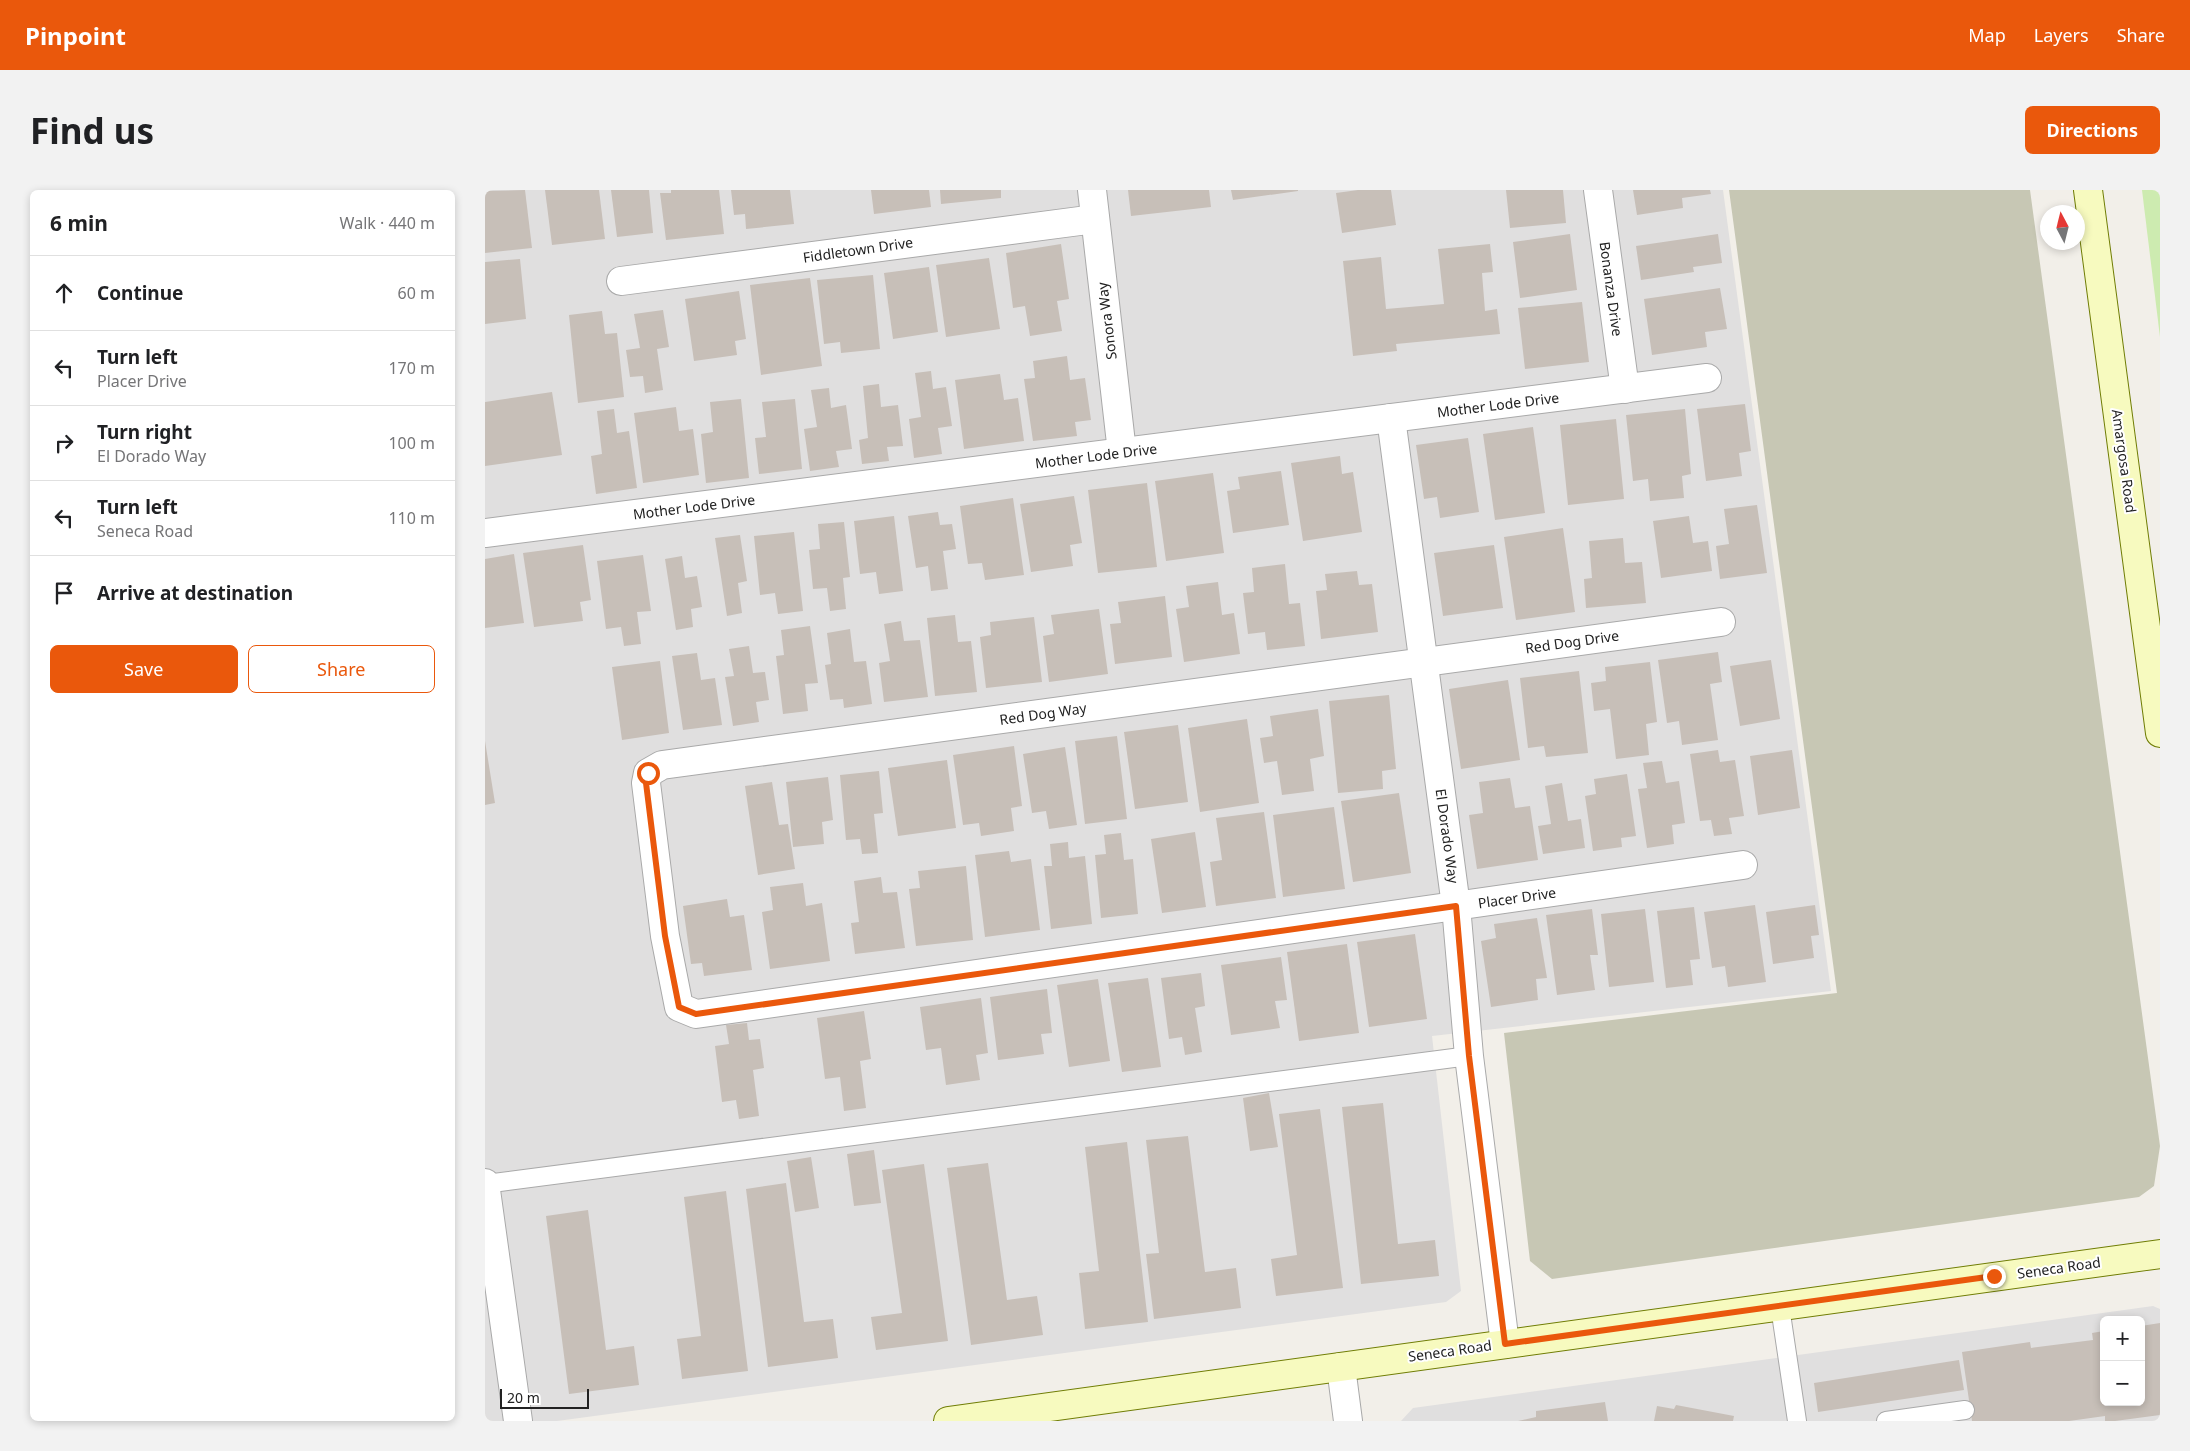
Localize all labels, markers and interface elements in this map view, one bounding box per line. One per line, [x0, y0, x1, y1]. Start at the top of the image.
text: Pinpoint [25, 19, 126, 52]
text: Map [1968, 23, 2006, 47]
text: Layers [2034, 23, 2089, 47]
text: Share [2117, 23, 2165, 47]
button: Directions [2025, 106, 2160, 154]
text: Find us [30, 107, 154, 154]
north arrow [2040, 205, 2085, 250]
text: 6 min [50, 209, 108, 237]
text: Walk · 440 m [340, 212, 435, 234]
street label: Fiddletown Drive [802, 232, 914, 267]
street label: Bonanza Drive [1595, 240, 1628, 338]
icon: ahead [50, 279, 78, 307]
text: Continue [97, 280, 183, 306]
street label: Sonora Way [1092, 280, 1121, 361]
text: 60 m [398, 282, 435, 304]
text: Turn left [97, 344, 178, 370]
icon: left [50, 354, 78, 382]
text: 170 m [388, 357, 435, 379]
text: Placer Drive [97, 370, 187, 392]
street label: Mother Lode Drive [1436, 388, 1560, 421]
street label: Amargosa Road [2108, 408, 2141, 514]
text: Turn right [97, 419, 192, 445]
icon: right [50, 429, 78, 457]
text: 100 m [388, 432, 435, 454]
street label: Mother Lode Drive [1034, 439, 1158, 472]
text: El Dorado Way [97, 445, 206, 467]
street label: Mother Lode Drive [632, 490, 756, 523]
text: Turn left [97, 494, 178, 520]
icon: left [50, 504, 78, 532]
text: 110 m [388, 507, 435, 529]
text: Seneca Road [97, 520, 193, 542]
icon: arrive [50, 579, 78, 607]
text: Arrive at destination [97, 580, 293, 606]
street label: Red Dog Drive [1524, 626, 1620, 657]
button: Save [50, 645, 238, 693]
button: Share [248, 645, 435, 693]
street label: Red Dog Way [998, 698, 1088, 729]
route start [637, 762, 660, 785]
street label: El Dorado Way [1431, 787, 1464, 885]
street label: Placer Drive [1477, 883, 1557, 912]
street label: Seneca Road [2016, 1252, 2102, 1283]
route end [1983, 1265, 2006, 1288]
map controls [2100, 1316, 2145, 1406]
button: + [2100, 1316, 2145, 1361]
street label: Seneca Road [1407, 1335, 1493, 1366]
button: − [2100, 1361, 2145, 1406]
scale bar [500, 1386, 589, 1409]
text: 20 m [507, 1388, 540, 1407]

